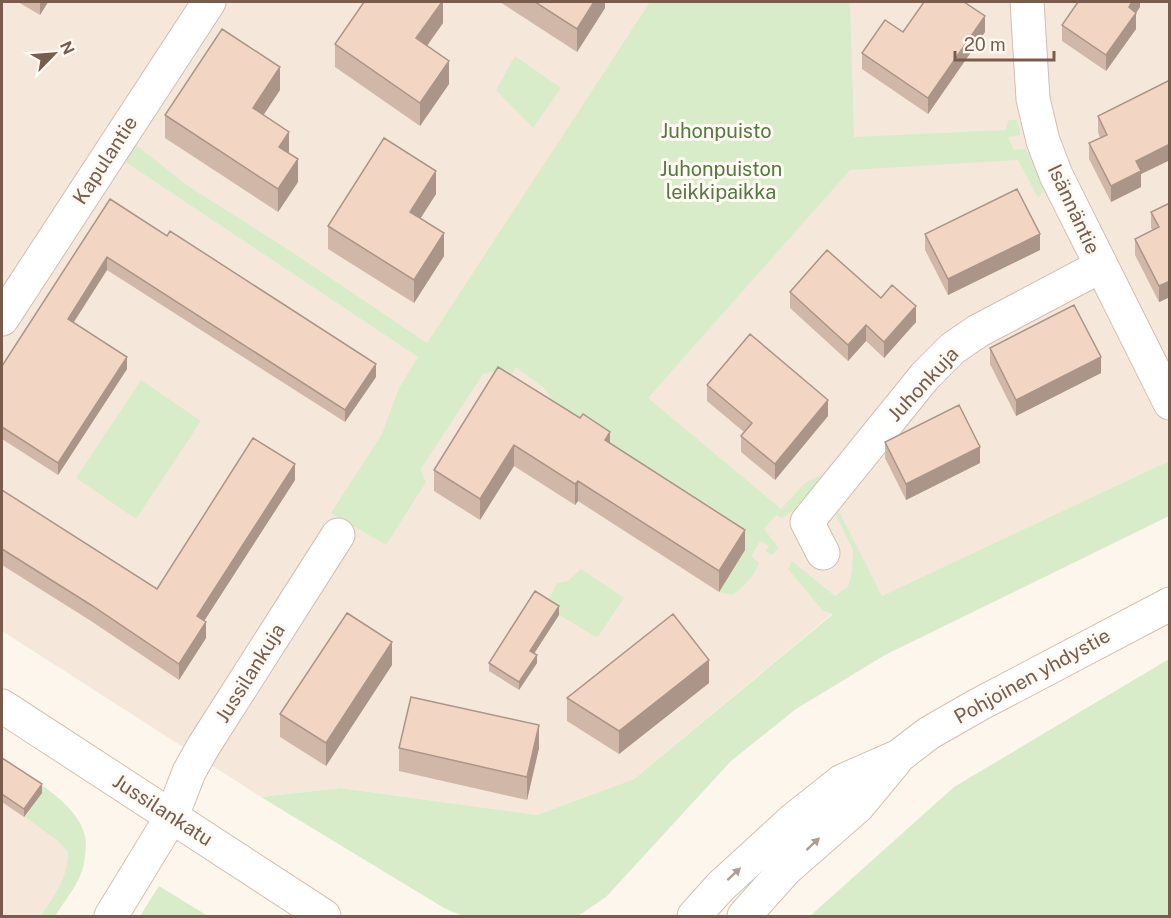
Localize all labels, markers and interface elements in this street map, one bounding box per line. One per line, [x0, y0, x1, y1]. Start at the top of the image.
north arrow [24, 24, 84, 84]
scale bar [955, 24, 1054, 62]
text: 20 m [964, 34, 1006, 55]
text: N [56, 38, 78, 58]
street label: Kapulantie [68, 111, 142, 209]
park label: Juhonpuisto [660, 119, 772, 143]
park label: Juhonpuiston leikkipaikka [660, 157, 782, 204]
street label: Isännäntie [1043, 160, 1105, 258]
street label: Juhonkuja [883, 342, 963, 426]
street label: Jussilankuja [210, 619, 290, 727]
street label: Pohjoinen yhdystie [950, 623, 1114, 729]
street label: Jussilankatu [109, 769, 217, 851]
one-way arrow [806, 837, 821, 851]
one-way arrow [727, 867, 742, 881]

